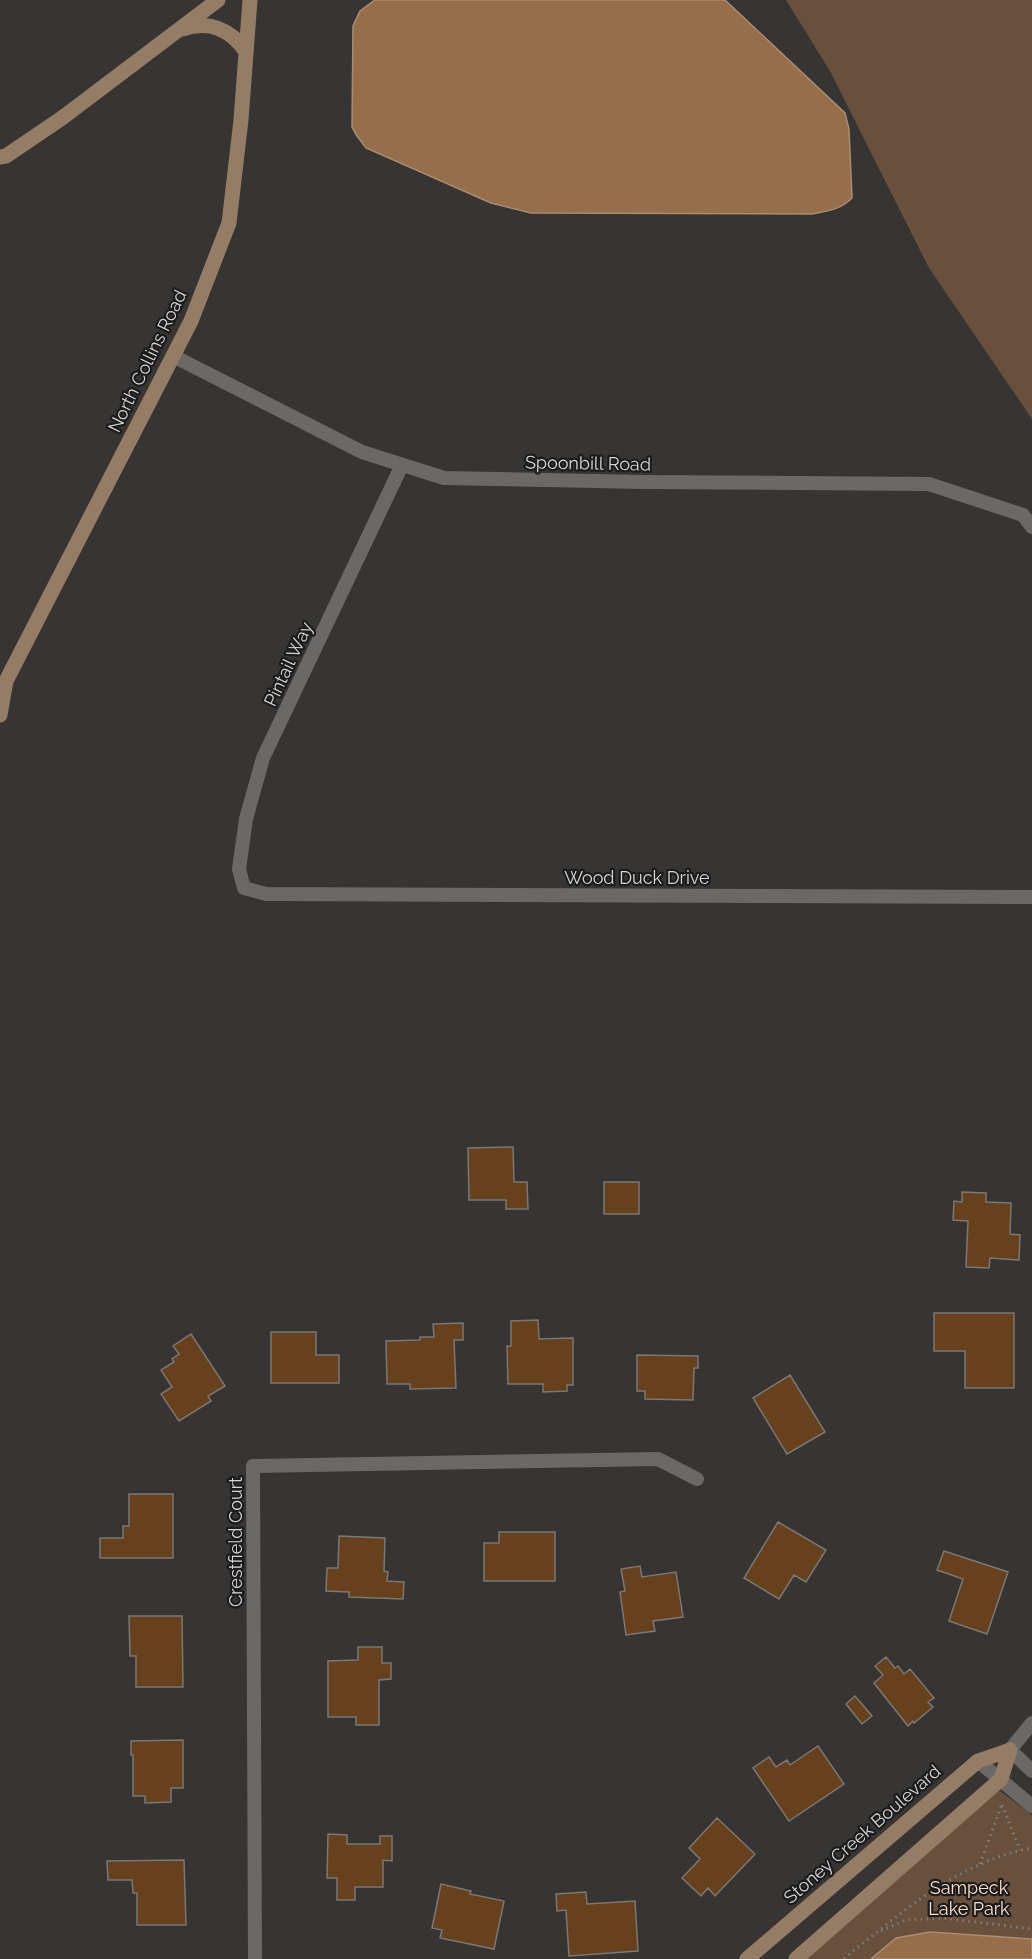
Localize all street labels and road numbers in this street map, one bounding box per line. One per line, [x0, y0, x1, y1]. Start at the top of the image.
street label: North Collins Road [103, 286, 191, 436]
street label: Spoonbill Road [525, 451, 651, 475]
street label: Pintail Way [259, 618, 317, 710]
street label: Wood Duck Drive [564, 867, 710, 888]
street label: Crestfield Court [225, 1477, 246, 1607]
street label: Stoney Creek Boulevard [779, 1760, 945, 1908]

